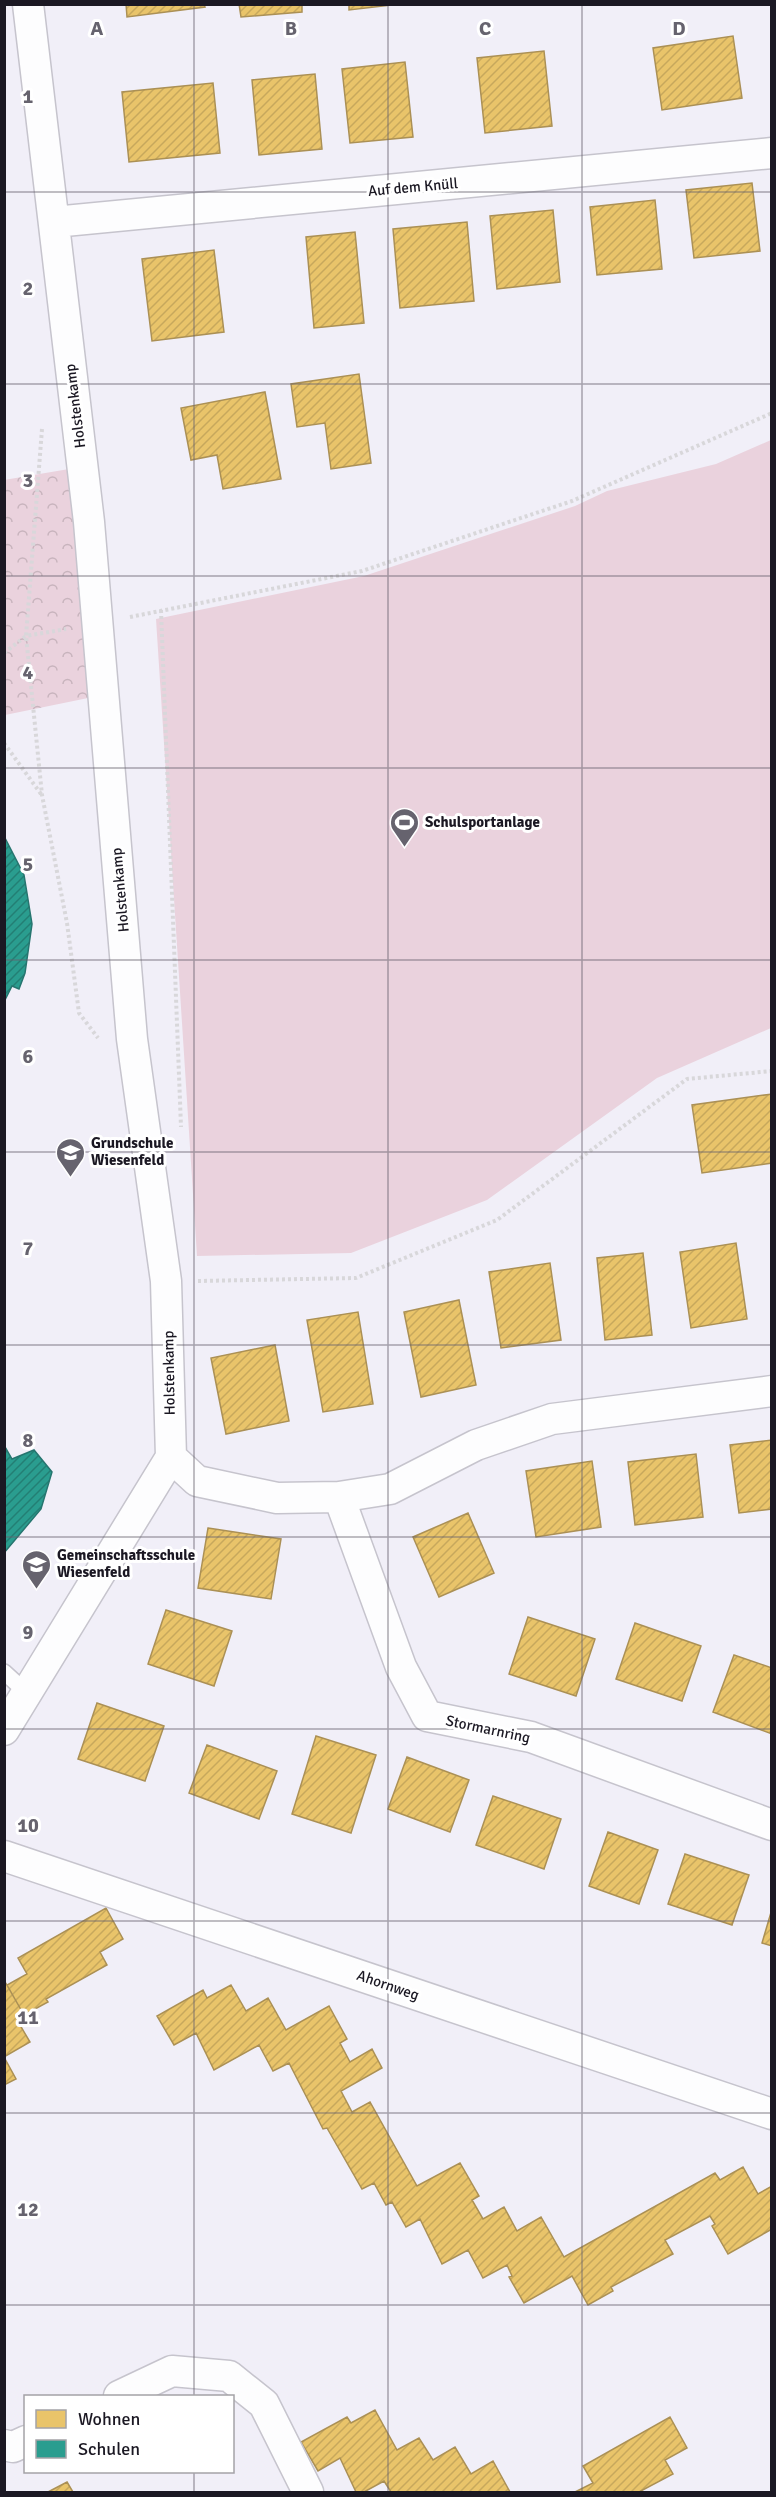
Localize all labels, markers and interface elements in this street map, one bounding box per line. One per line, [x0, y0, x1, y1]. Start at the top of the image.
text: A [91, 16, 104, 41]
text: B [285, 16, 297, 41]
text: C [479, 16, 491, 41]
text: D [672, 16, 686, 41]
text: 1 [23, 84, 34, 109]
street label: Auf dem Knüll [367, 174, 459, 200]
text: 2 [23, 276, 33, 301]
street label: Holstenkamp [61, 363, 89, 449]
text: 3 [23, 468, 33, 493]
text: 4 [23, 660, 34, 685]
sports icon: Schulsportanlage [388, 806, 420, 848]
place label: Schulsportanlage [425, 813, 540, 831]
street label: Holstenkamp [107, 847, 133, 933]
text: 5 [23, 852, 33, 877]
text: 6 [23, 1044, 34, 1069]
place label: Grundschule Wiesenfeld [91, 1134, 173, 1169]
school or university icon: Grundschule Wiesenfeld [54, 1136, 86, 1178]
text: 7 [23, 1236, 34, 1261]
street label: Holstenkamp [159, 1330, 179, 1416]
text: 8 [23, 1428, 34, 1453]
place label: Gemeinschaftsschule Wiesenfeld [57, 1546, 195, 1581]
school or university icon: Gemeinschaftsschule Wiesenfeld [20, 1548, 52, 1590]
text: 9 [23, 1620, 34, 1645]
street label: Stormarnring [444, 1711, 532, 1747]
text: 10 [17, 1813, 39, 1838]
street label: Ahornweg [354, 1966, 422, 2004]
text: 11 [17, 2005, 39, 2030]
text: 12 [17, 2197, 39, 2222]
legend [24, 2395, 234, 2473]
text: Wohnen [78, 2408, 140, 2430]
text: Schulen [78, 2438, 140, 2460]

